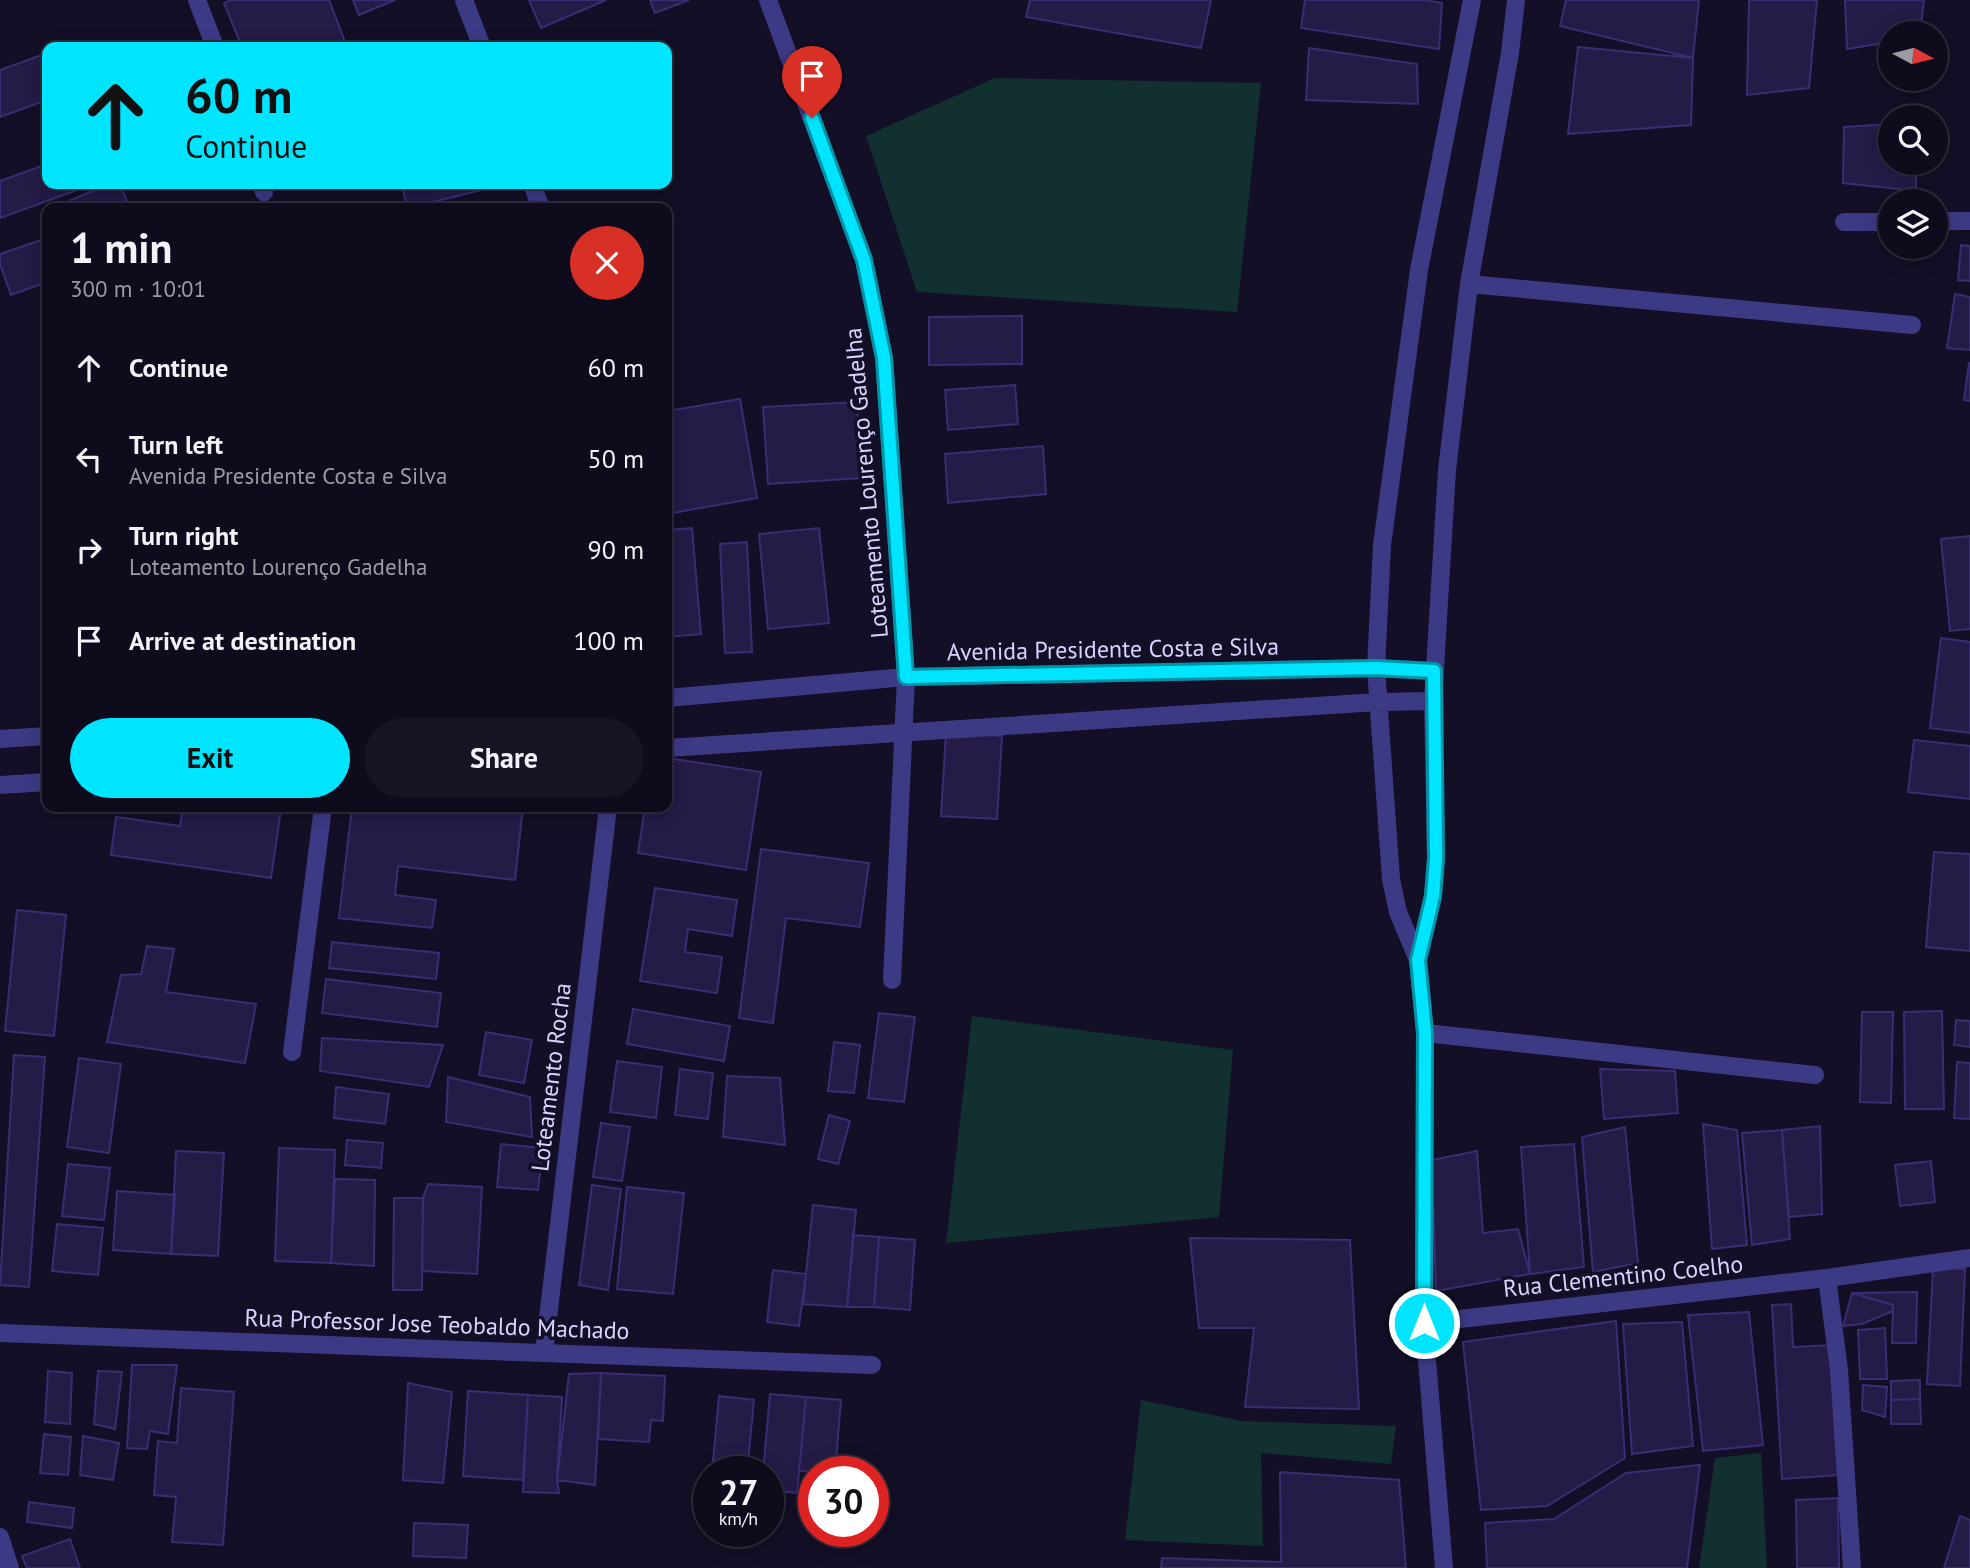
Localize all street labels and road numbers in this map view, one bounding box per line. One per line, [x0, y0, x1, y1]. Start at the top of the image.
street label: Loteamento Lourenço Gadelha [837, 327, 895, 639]
street label: Avenida Presidente Costa e Silva [947, 631, 1279, 667]
street label: Loteamento Rocha [524, 981, 578, 1173]
street label: Rua Clementino Coelho [1502, 1248, 1744, 1304]
street label: Rua Professor Jose Teobaldo Machado [244, 1302, 630, 1346]

